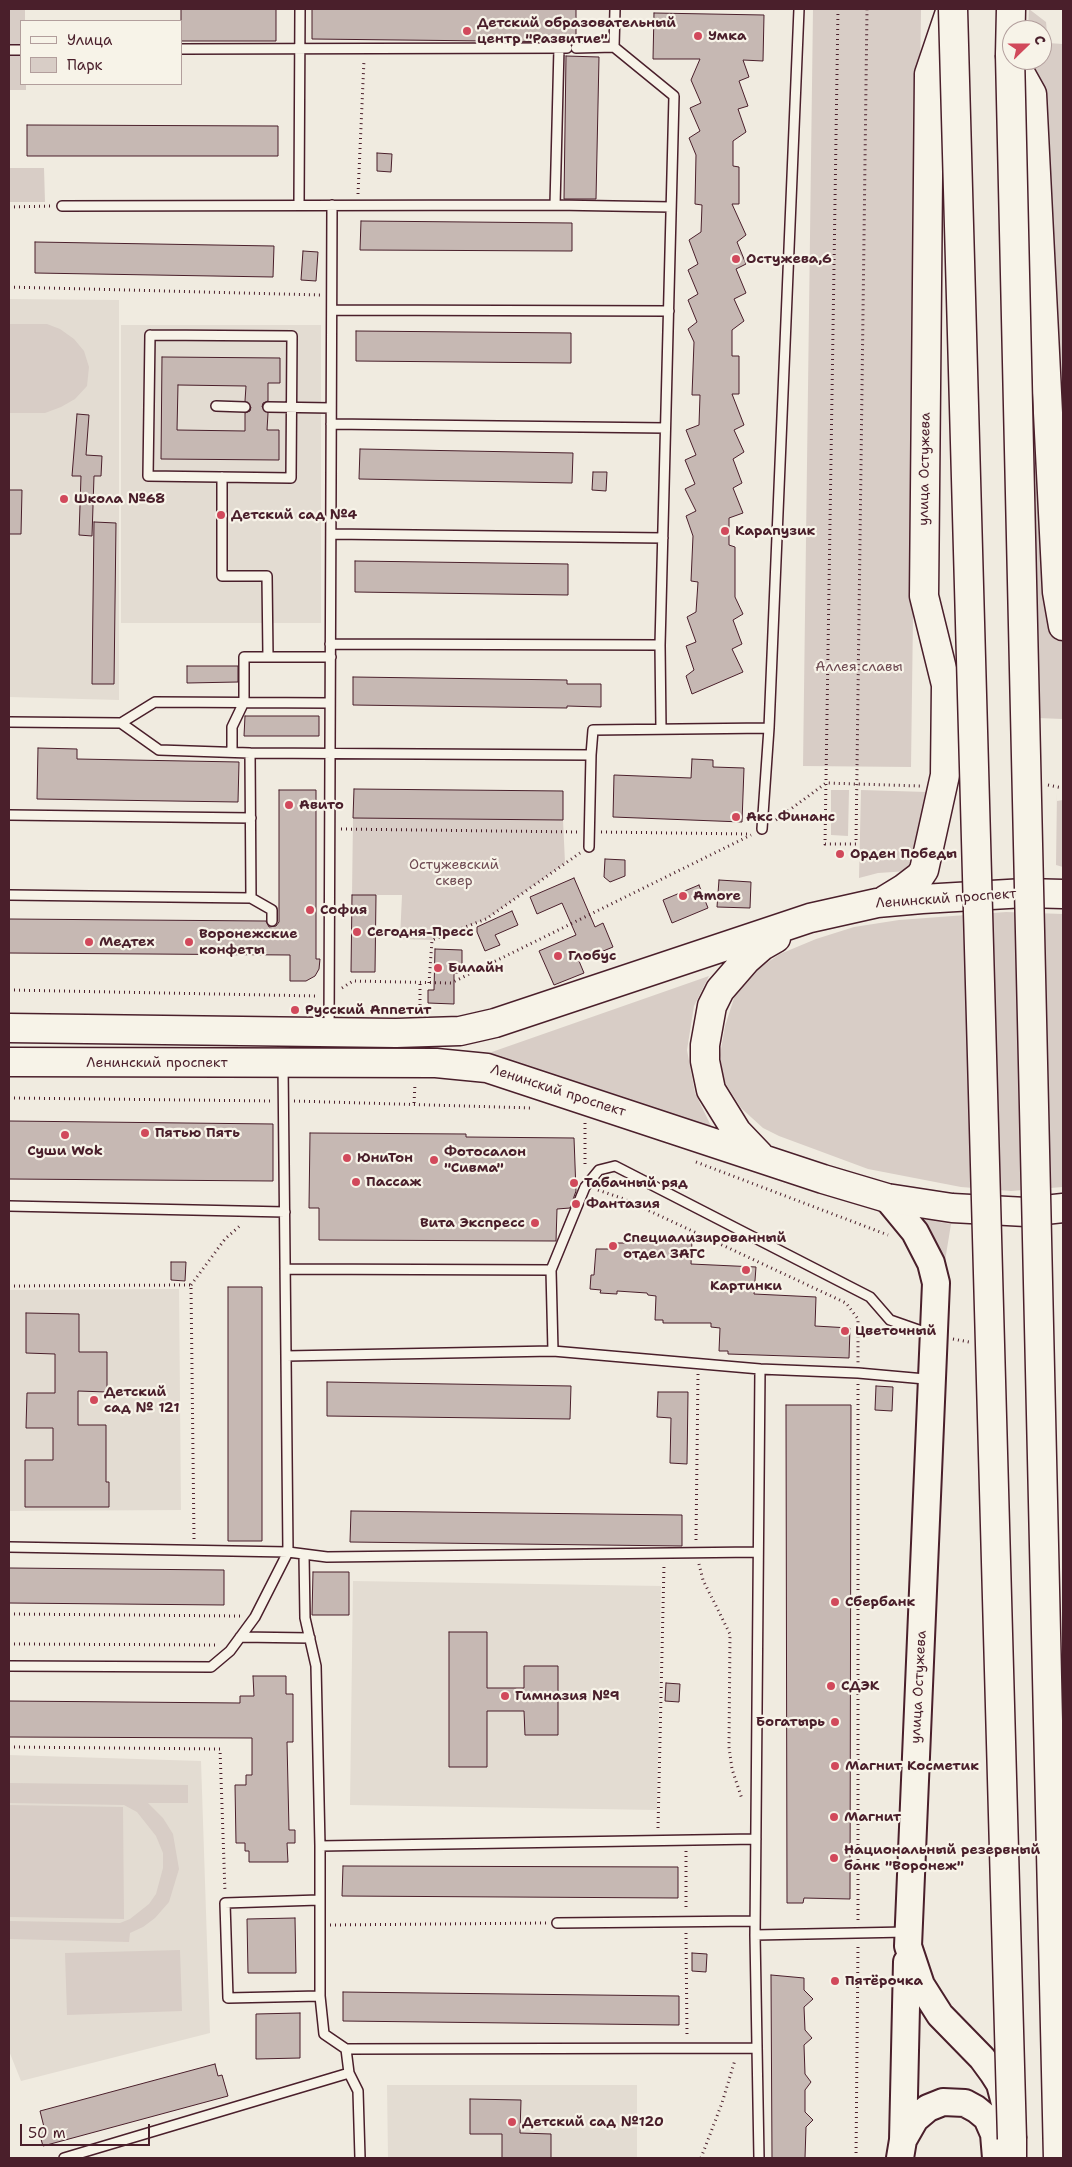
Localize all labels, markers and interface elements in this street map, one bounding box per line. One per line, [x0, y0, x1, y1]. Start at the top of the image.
place label: Детский образовательный центр "Развитие" [477, 15, 676, 48]
legend [20, 20, 182, 85]
north arrow [1002, 20, 1052, 70]
marker: Детский образовательный центр "Развитие" [461, 25, 473, 37]
place label: Умка [708, 28, 747, 44]
text: Улица [67, 30, 112, 50]
marker: Умка [692, 30, 704, 42]
text: С [1030, 32, 1050, 47]
text: Парк [67, 55, 103, 75]
place label: Остужева,6 [746, 251, 832, 267]
marker: Остужева,6 [730, 253, 742, 265]
street label: улица Остужева [916, 412, 934, 526]
place label: Школа №68 [74, 491, 165, 507]
marker: Школа №68 [58, 493, 70, 505]
place label: Детский сад №4 [231, 507, 357, 523]
marker: Детский сад №4 [215, 509, 227, 521]
place label: Карапузик [735, 523, 815, 539]
marker: Карапузик [719, 525, 731, 537]
park label: Аллея славы [815, 659, 903, 675]
place label: Авито [299, 797, 344, 813]
marker: Авито [283, 799, 295, 811]
place label: Акс Финанс [746, 809, 835, 825]
marker: Акс Финанс [730, 811, 742, 823]
place label: Орден Победы [850, 846, 957, 862]
marker: Орден Победы [834, 848, 846, 860]
park label: Остужевский сквер [409, 857, 499, 890]
street label: Ленинский проспект [875, 886, 1017, 912]
place label: Amore [693, 888, 741, 904]
marker: Amore [677, 890, 689, 902]
place label: София [320, 902, 367, 918]
marker: София [304, 904, 316, 916]
place label: Сегодня-Пресс [367, 924, 474, 940]
place label: Воронежские конфеты [199, 926, 298, 959]
marker: Сегодня-Пресс [351, 926, 363, 938]
place label: Медтех [99, 934, 155, 950]
marker: Медтех [83, 936, 95, 948]
marker: Воронежские конфеты [183, 936, 195, 948]
place label: Глобус [568, 948, 616, 964]
marker: Глобус [552, 950, 564, 962]
place label: Билайн [448, 960, 504, 976]
marker: Билайн [432, 962, 444, 974]
place label: Русский Аппетит [305, 1002, 431, 1018]
marker: Русский Аппетит [289, 1004, 301, 1016]
street label: Ленинский проспект [86, 1055, 228, 1071]
street label: Ленинский проспект [488, 1061, 628, 1121]
place label: Пятью Пять [155, 1125, 240, 1141]
marker: Пятью Пять [139, 1127, 151, 1139]
marker: Суши Wok [59, 1129, 71, 1141]
place label: Суши Wok [27, 1143, 103, 1159]
place label: Фотосалон "Сивма" [444, 1144, 526, 1176]
place label: ЮниТон [357, 1150, 413, 1166]
marker: ЮниТон [341, 1152, 353, 1164]
marker: Фотосалон "Сивма" [428, 1154, 440, 1166]
place label: Пассаж [366, 1174, 421, 1190]
place label: Табачный ряд [584, 1175, 688, 1191]
marker: Пассаж [350, 1176, 362, 1188]
marker: Табачный ряд [568, 1177, 580, 1189]
place label: Фантазия [586, 1196, 660, 1212]
marker: Фантазия [570, 1198, 582, 1210]
place label: Вита Экспресс [420, 1215, 525, 1231]
marker: Вита Экспресс [529, 1217, 541, 1229]
place label: Специализированный отдел ЗАГС [623, 1230, 786, 1262]
marker: Специализированный отдел ЗАГС [607, 1240, 619, 1252]
marker: Картинки [740, 1264, 752, 1276]
place label: Картинки [710, 1278, 782, 1294]
place label: Цветочный [855, 1323, 936, 1339]
marker: Цветочный [839, 1325, 851, 1337]
place label: Детский сад № 121 [104, 1384, 180, 1416]
marker: Детский сад № 121 [88, 1394, 100, 1406]
place label: Сбербанк [845, 1594, 915, 1610]
marker: Сбербанк [829, 1596, 841, 1608]
street label: улица Остужева [908, 1630, 930, 1744]
place label: СДЭК [841, 1678, 879, 1694]
marker: СДЭК [825, 1680, 837, 1692]
place label: Гимназия №9 [515, 1688, 620, 1704]
marker: Гимназия №9 [499, 1690, 511, 1702]
place label: Богатырь [756, 1714, 825, 1730]
marker: Богатырь [829, 1716, 841, 1728]
place label: Магнит Косметик [845, 1758, 979, 1774]
marker: Магнит Косметик [829, 1760, 841, 1772]
place label: Магнит [844, 1809, 901, 1825]
marker: Магнит [828, 1811, 840, 1823]
place label: Национальный резервный банк "Воронеж" [844, 1842, 1040, 1874]
marker: Национальный резервный банк "Воронеж" [828, 1852, 840, 1864]
place label: Пятёрочка [845, 1973, 923, 1989]
marker: Пятёрочка [829, 1975, 841, 1987]
scale bar [22, 2114, 152, 2146]
place label: Детский сад №120 [522, 2114, 664, 2130]
marker: Детский сад №120 [506, 2116, 518, 2128]
text: 50 m [28, 2123, 66, 2143]

